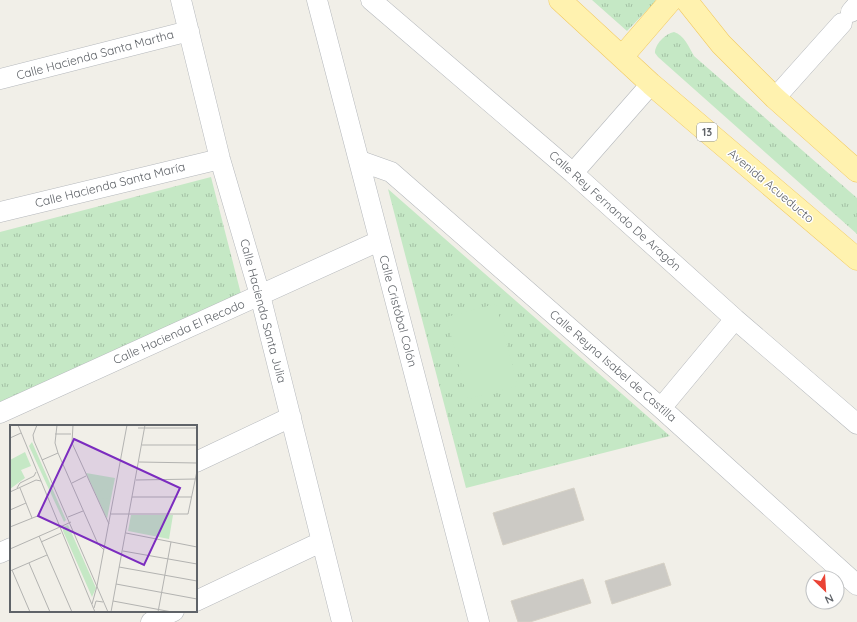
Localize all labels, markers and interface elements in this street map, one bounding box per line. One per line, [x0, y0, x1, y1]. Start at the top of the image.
street label: Calle Hacienda Santa Martha [15, 26, 175, 83]
road number: 13 [697, 123, 717, 141]
street label: Avenida Acueducto [725, 145, 817, 226]
street label: Calle Rey Fernando De Aragón [546, 147, 684, 274]
street label: Calle Hacienda Santa María [33, 159, 186, 210]
street label: Calle Hacienda Santa Julia [237, 237, 290, 385]
street label: Calle Cristóbal Colón [376, 253, 421, 368]
street label: Calle Hacienda El Recodo [111, 296, 247, 367]
street label: Calle Reyna Isabel de Castilla [547, 306, 680, 425]
inset map [10, 425, 197, 612]
north arrow [805, 570, 845, 610]
text: N [823, 591, 836, 607]

